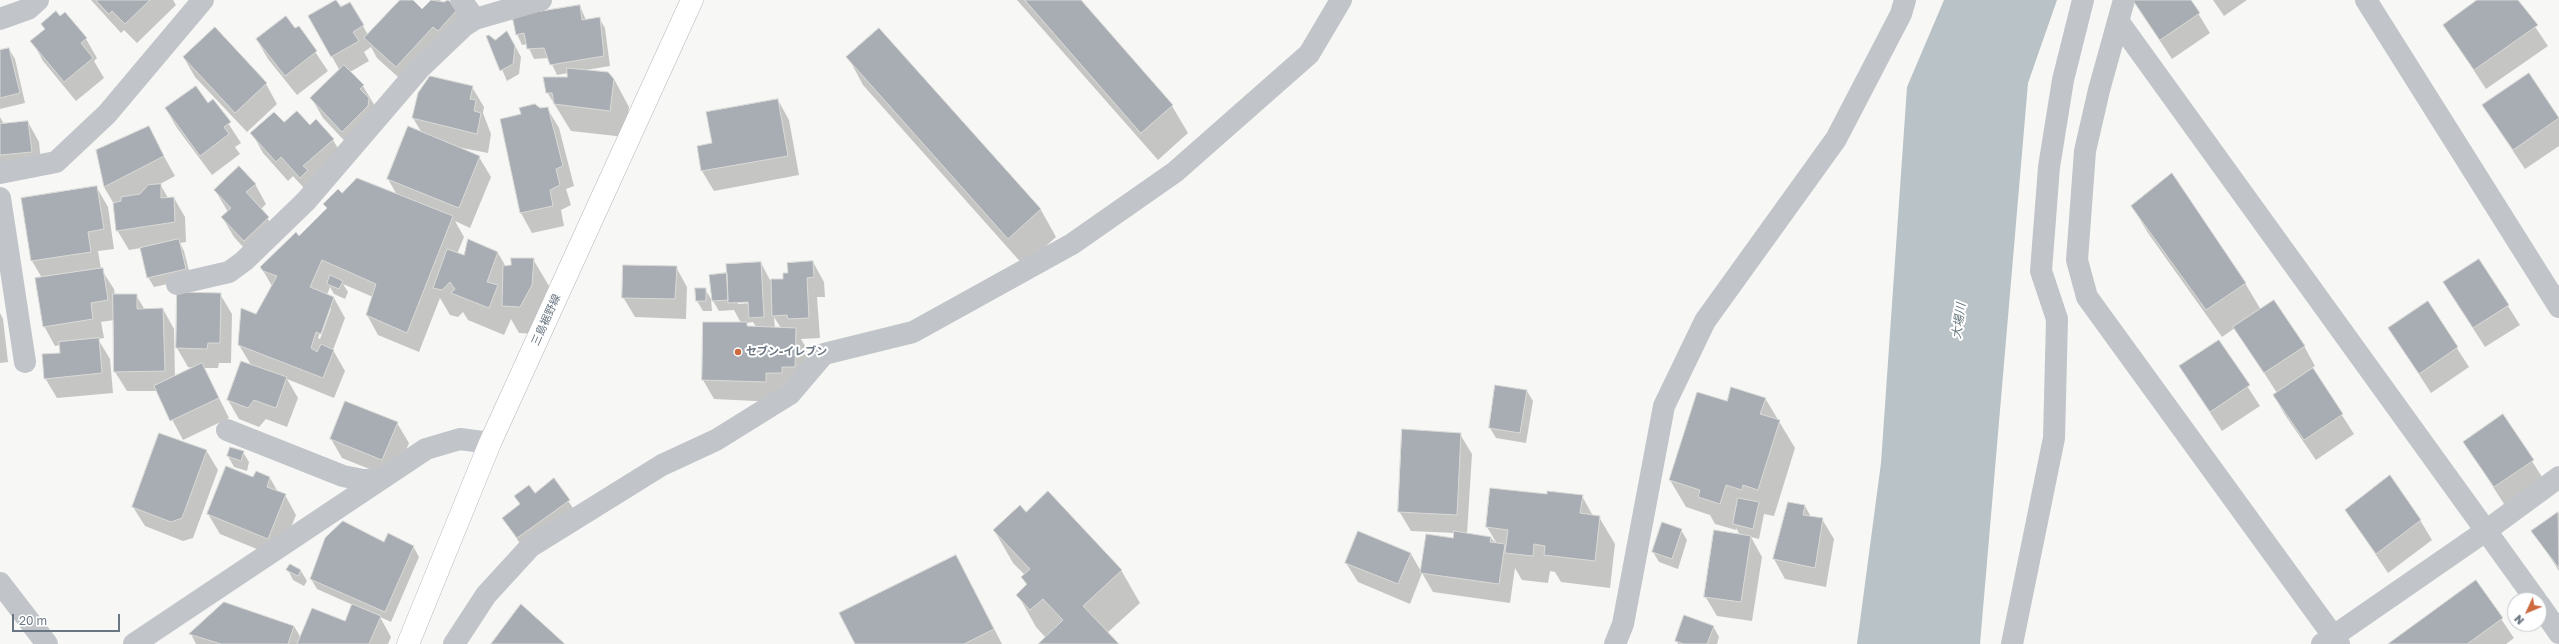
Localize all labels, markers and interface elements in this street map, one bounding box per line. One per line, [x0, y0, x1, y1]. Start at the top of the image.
street label: 三島裾野線 [529, 292, 563, 348]
water label: 大場川 [1949, 302, 1969, 340]
place label: セブン-イレブン [746, 345, 827, 359]
marker: セブン-イレブン [733, 347, 743, 357]
north arrow [2507, 592, 2547, 632]
scale bar [14, 606, 122, 632]
text: N [2511, 612, 2526, 628]
text: 20 m [19, 613, 47, 628]

